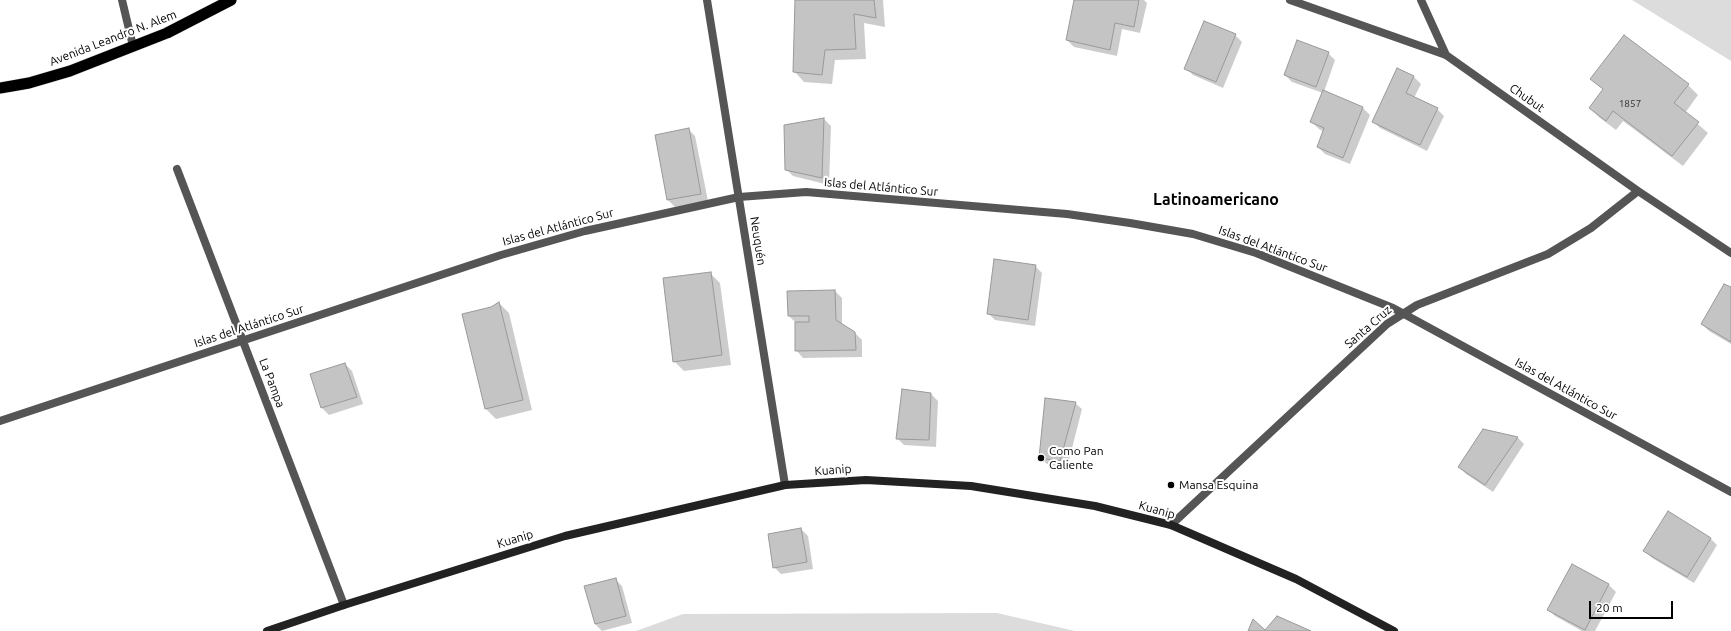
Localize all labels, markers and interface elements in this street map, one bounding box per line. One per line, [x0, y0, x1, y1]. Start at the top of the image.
street label: Avenida Leandro N. Alem [47, 7, 179, 69]
street label: Chubut [1507, 81, 1547, 115]
house number: 1857 [1619, 98, 1641, 110]
street label: Islas del Atlántico Sur [823, 175, 939, 199]
district label: Latinoamericano [1153, 190, 1279, 210]
street label: Islas del Atlántico Sur [501, 205, 615, 249]
street label: Neuquén [747, 215, 769, 267]
street label: Islas del Atlántico Sur [1217, 223, 1329, 275]
street label: Islas del Atlántico Sur [192, 301, 306, 351]
street label: Santa Cruz [1342, 303, 1394, 351]
street label: Islas del Atlántico Sur [1512, 355, 1620, 423]
street label: La Pampa [256, 356, 288, 410]
place label: Como Pan Caliente [1049, 444, 1104, 472]
marker: Como Pan Caliente [1036, 453, 1046, 463]
street label: Kuanip [814, 462, 852, 478]
place label: Mansa Esquina [1179, 478, 1258, 492]
marker: Mansa Esquina [1166, 480, 1176, 490]
street label: Kuanip [1137, 498, 1177, 522]
street label: Kuanip [495, 527, 535, 551]
scale bar [1591, 593, 1675, 619]
text: 20 m [1596, 601, 1623, 614]

